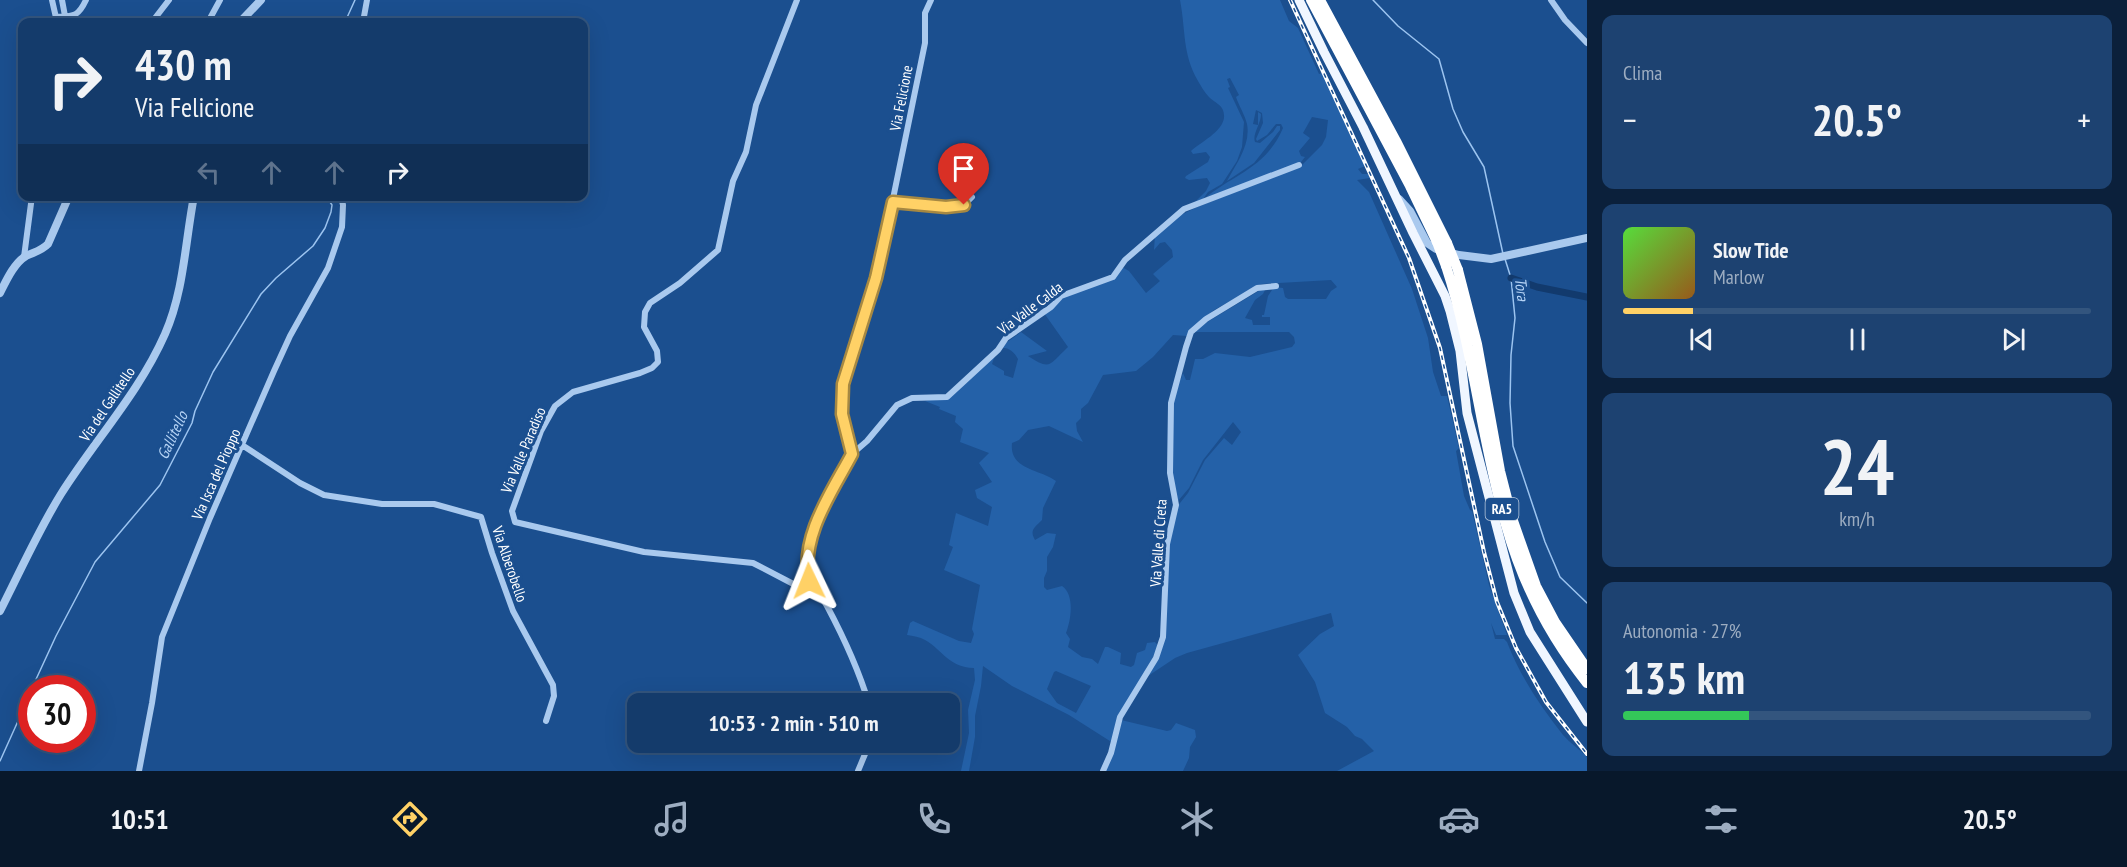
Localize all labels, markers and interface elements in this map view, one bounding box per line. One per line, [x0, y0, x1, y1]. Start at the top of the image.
text: 430 m [135, 37, 232, 92]
icon: right [36, 42, 114, 120]
text: Clima [1623, 60, 1662, 86]
street label: Via Felicione [885, 64, 917, 133]
text: Via Felicione [135, 90, 254, 124]
text: 20.5° [1812, 90, 1902, 148]
text: − [1623, 98, 1637, 141]
text: + [2077, 98, 2091, 141]
pin [938, 143, 989, 205]
icon: arrive [947, 152, 980, 185]
icon: left [192, 156, 225, 189]
icon: ahead [255, 156, 288, 189]
icon: ahead [318, 156, 351, 189]
icon: right [381, 156, 414, 189]
text: Slow Tide [1713, 236, 1789, 264]
text: Marlow [1713, 264, 1764, 290]
water label: Tora [1511, 276, 1534, 303]
street label: Via Valle Calda [993, 277, 1066, 339]
icon: previous [1685, 323, 1718, 356]
icon: pause [1841, 323, 1874, 356]
icon: next [1997, 323, 2030, 356]
street label: Via del Gallitello [75, 363, 139, 446]
street label: Via Valle Paradiso [496, 404, 550, 497]
water label: Gallitello [152, 407, 192, 462]
text: 24 [1820, 416, 1894, 517]
street label: Via Isca del Pioppo [187, 425, 245, 523]
road number: RA5 [1486, 498, 1518, 520]
street label: Via Valle di Creta [1145, 499, 1171, 588]
text: km/h [1839, 506, 1875, 532]
street label: Via Alberobello [488, 523, 532, 604]
position arrow [777, 549, 841, 613]
text: Autonomia · 27% [1623, 618, 1741, 644]
text: 135 km [1623, 648, 1745, 706]
speed limit sign: 30 [18, 675, 96, 753]
text: 10:53 · 2 min · 510 m [708, 709, 879, 737]
icon: directions [389, 798, 431, 840]
icon: music [651, 798, 693, 840]
icon: phone [913, 798, 955, 840]
icon: climate [1176, 798, 1218, 840]
icon: car [1438, 798, 1480, 840]
icon: filters [1700, 798, 1742, 840]
text: 10:51 [110, 802, 169, 836]
text: 20.5° [1963, 802, 2017, 836]

